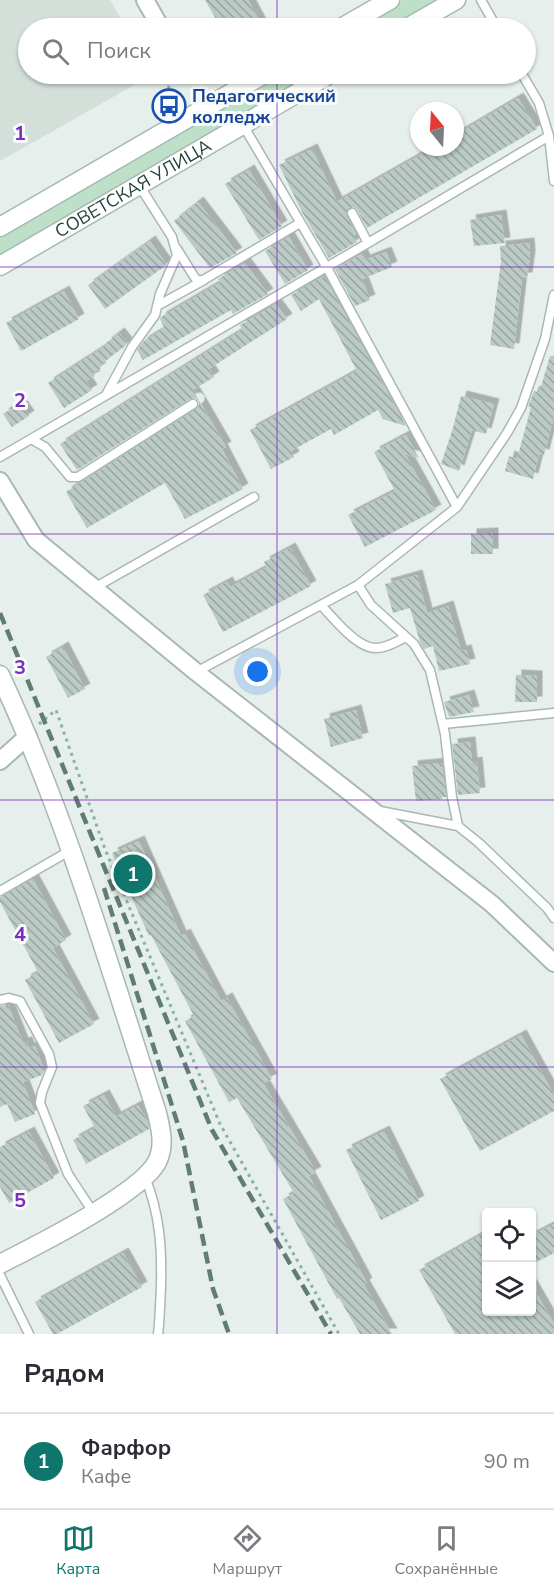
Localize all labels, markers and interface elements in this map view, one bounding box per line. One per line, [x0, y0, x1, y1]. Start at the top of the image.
search box [18, 18, 536, 84]
icon: search [39, 35, 72, 68]
text: Поиск [87, 36, 151, 66]
place label: Педагогический колледж [192, 84, 336, 129]
bus stop icon: Педагогический колледж [151, 88, 187, 124]
north arrow [410, 102, 464, 156]
text: 1 [14, 120, 26, 147]
street label: СОВЕТСКАЯ УЛИЦА [51, 134, 216, 243]
text: 2 [14, 387, 26, 414]
text: 3 [14, 654, 26, 681]
your location [243, 657, 272, 686]
pin: 1 [114, 852, 152, 896]
text: 4 [14, 921, 26, 948]
text: 5 [14, 1187, 26, 1214]
map controls [482, 1208, 536, 1316]
button: locate [482, 1208, 536, 1262]
button: layers [482, 1262, 536, 1316]
text: Рядом [24, 1356, 105, 1391]
text: Фарфор [81, 1433, 171, 1463]
text: 1 [38, 1448, 50, 1475]
text: 90 m [484, 1448, 530, 1475]
text: Кафе [81, 1463, 131, 1490]
tab: Карта [56, 1522, 100, 1580]
tab: Маршрут [213, 1522, 282, 1580]
tab: Сохранённые [394, 1522, 498, 1580]

